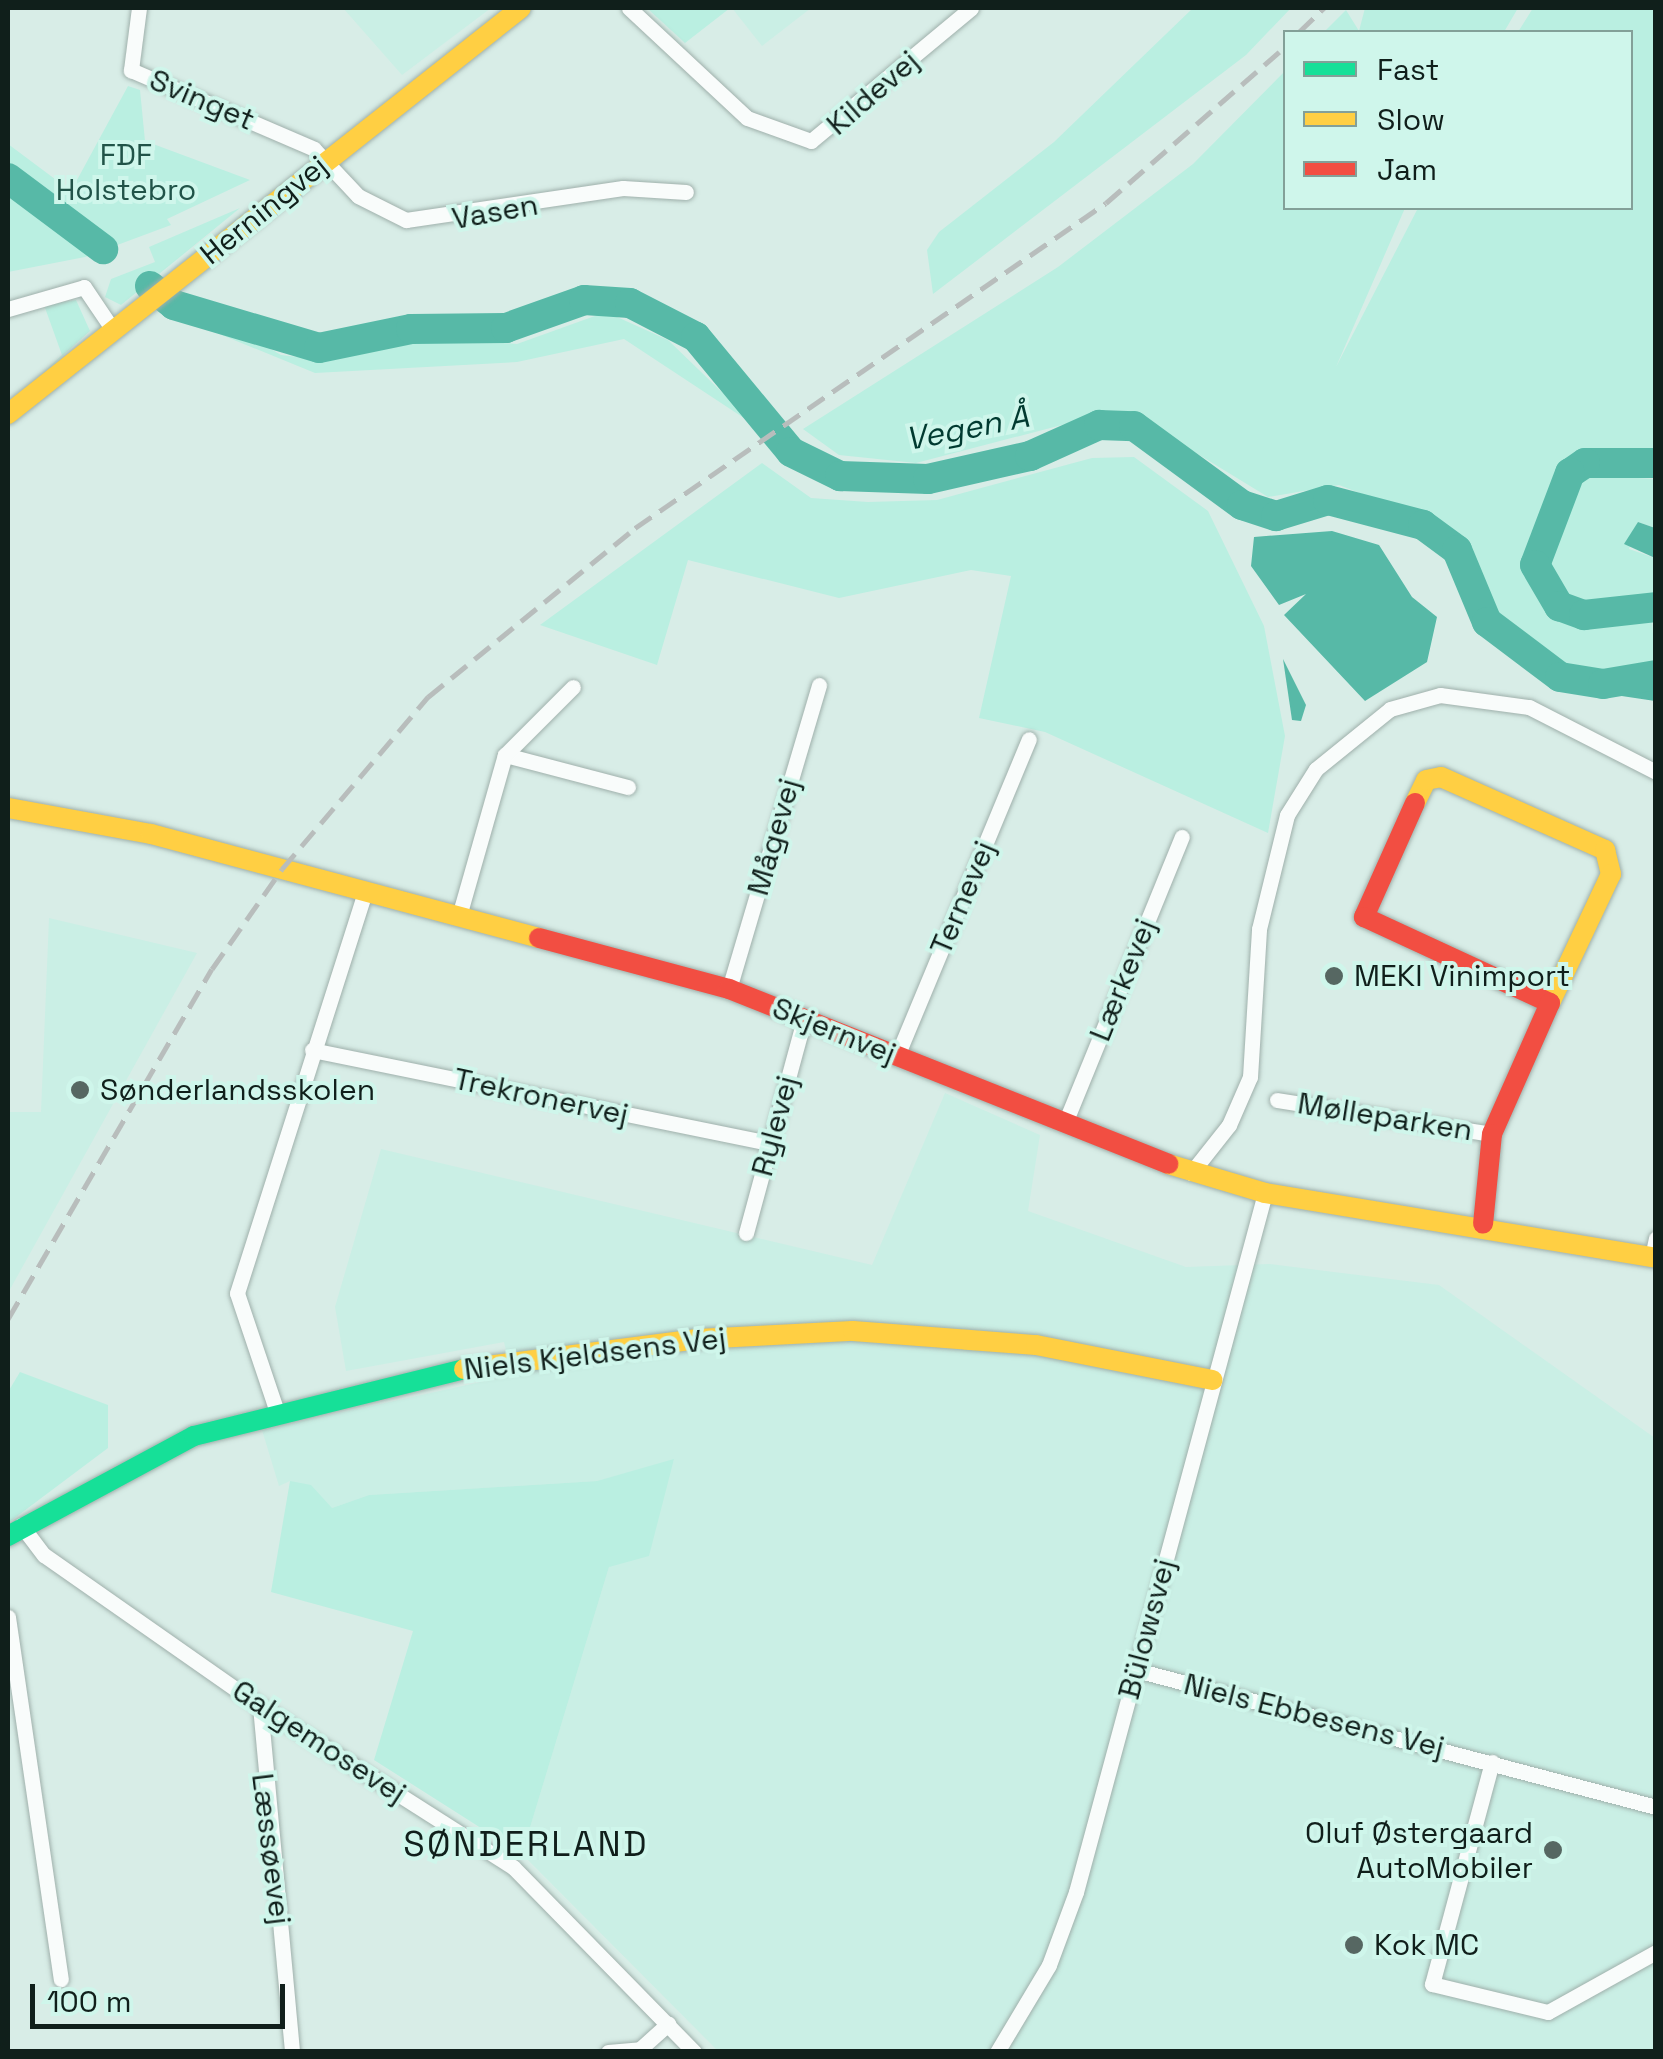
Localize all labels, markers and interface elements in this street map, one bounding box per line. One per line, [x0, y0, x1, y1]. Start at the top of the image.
legend [1283, 30, 1633, 210]
street label: Kildevej [820, 43, 926, 143]
text: Fast [1377, 50, 1439, 89]
street label: Svinget [144, 62, 260, 138]
text: Slow [1377, 100, 1445, 139]
park label: FDF Holstebro [56, 137, 196, 208]
street label: Herningvej [193, 148, 335, 272]
text: Jam [1377, 150, 1437, 189]
street label: Vasen [449, 187, 541, 237]
water label: Vegen Å [902, 397, 1032, 459]
street label: Mågevej [740, 774, 808, 900]
street label: Ternevej [923, 836, 1003, 960]
street label: Lærkevej [1082, 914, 1164, 1046]
place label: MEKI Vinimport [1354, 958, 1571, 994]
marker: MEKI Vinimport [1323, 965, 1345, 987]
street label: Skjernvej [767, 990, 901, 1072]
street label: Trekronervej [450, 1061, 632, 1133]
place label: Sønderlandsskolen [100, 1072, 375, 1108]
street label: Rylevej [744, 1072, 806, 1180]
marker: Sønderlandsskolen [69, 1079, 91, 1101]
street label: Mølleparken [1295, 1085, 1475, 1149]
street label: Niels Kjeldsens Vej [462, 1320, 728, 1388]
street label: Bülowsvej [1111, 1555, 1183, 1703]
street label: Niels Ebbesens Vej [1180, 1666, 1448, 1766]
street label: Galgemosevej [226, 1673, 412, 1811]
street label: Læssøevej [244, 1771, 298, 1927]
place label: Oluf Østergaard AutoMobiler [1305, 1815, 1533, 1886]
district label: SØNDERLAND [403, 1823, 649, 1865]
marker: Oluf Østergaard AutoMobiler [1542, 1839, 1564, 1861]
place label: Kok MC [1374, 1927, 1479, 1963]
marker: Kok MC [1343, 1934, 1365, 1956]
scale bar [35, 1964, 290, 2026]
text: 100 m [47, 1982, 132, 2021]

